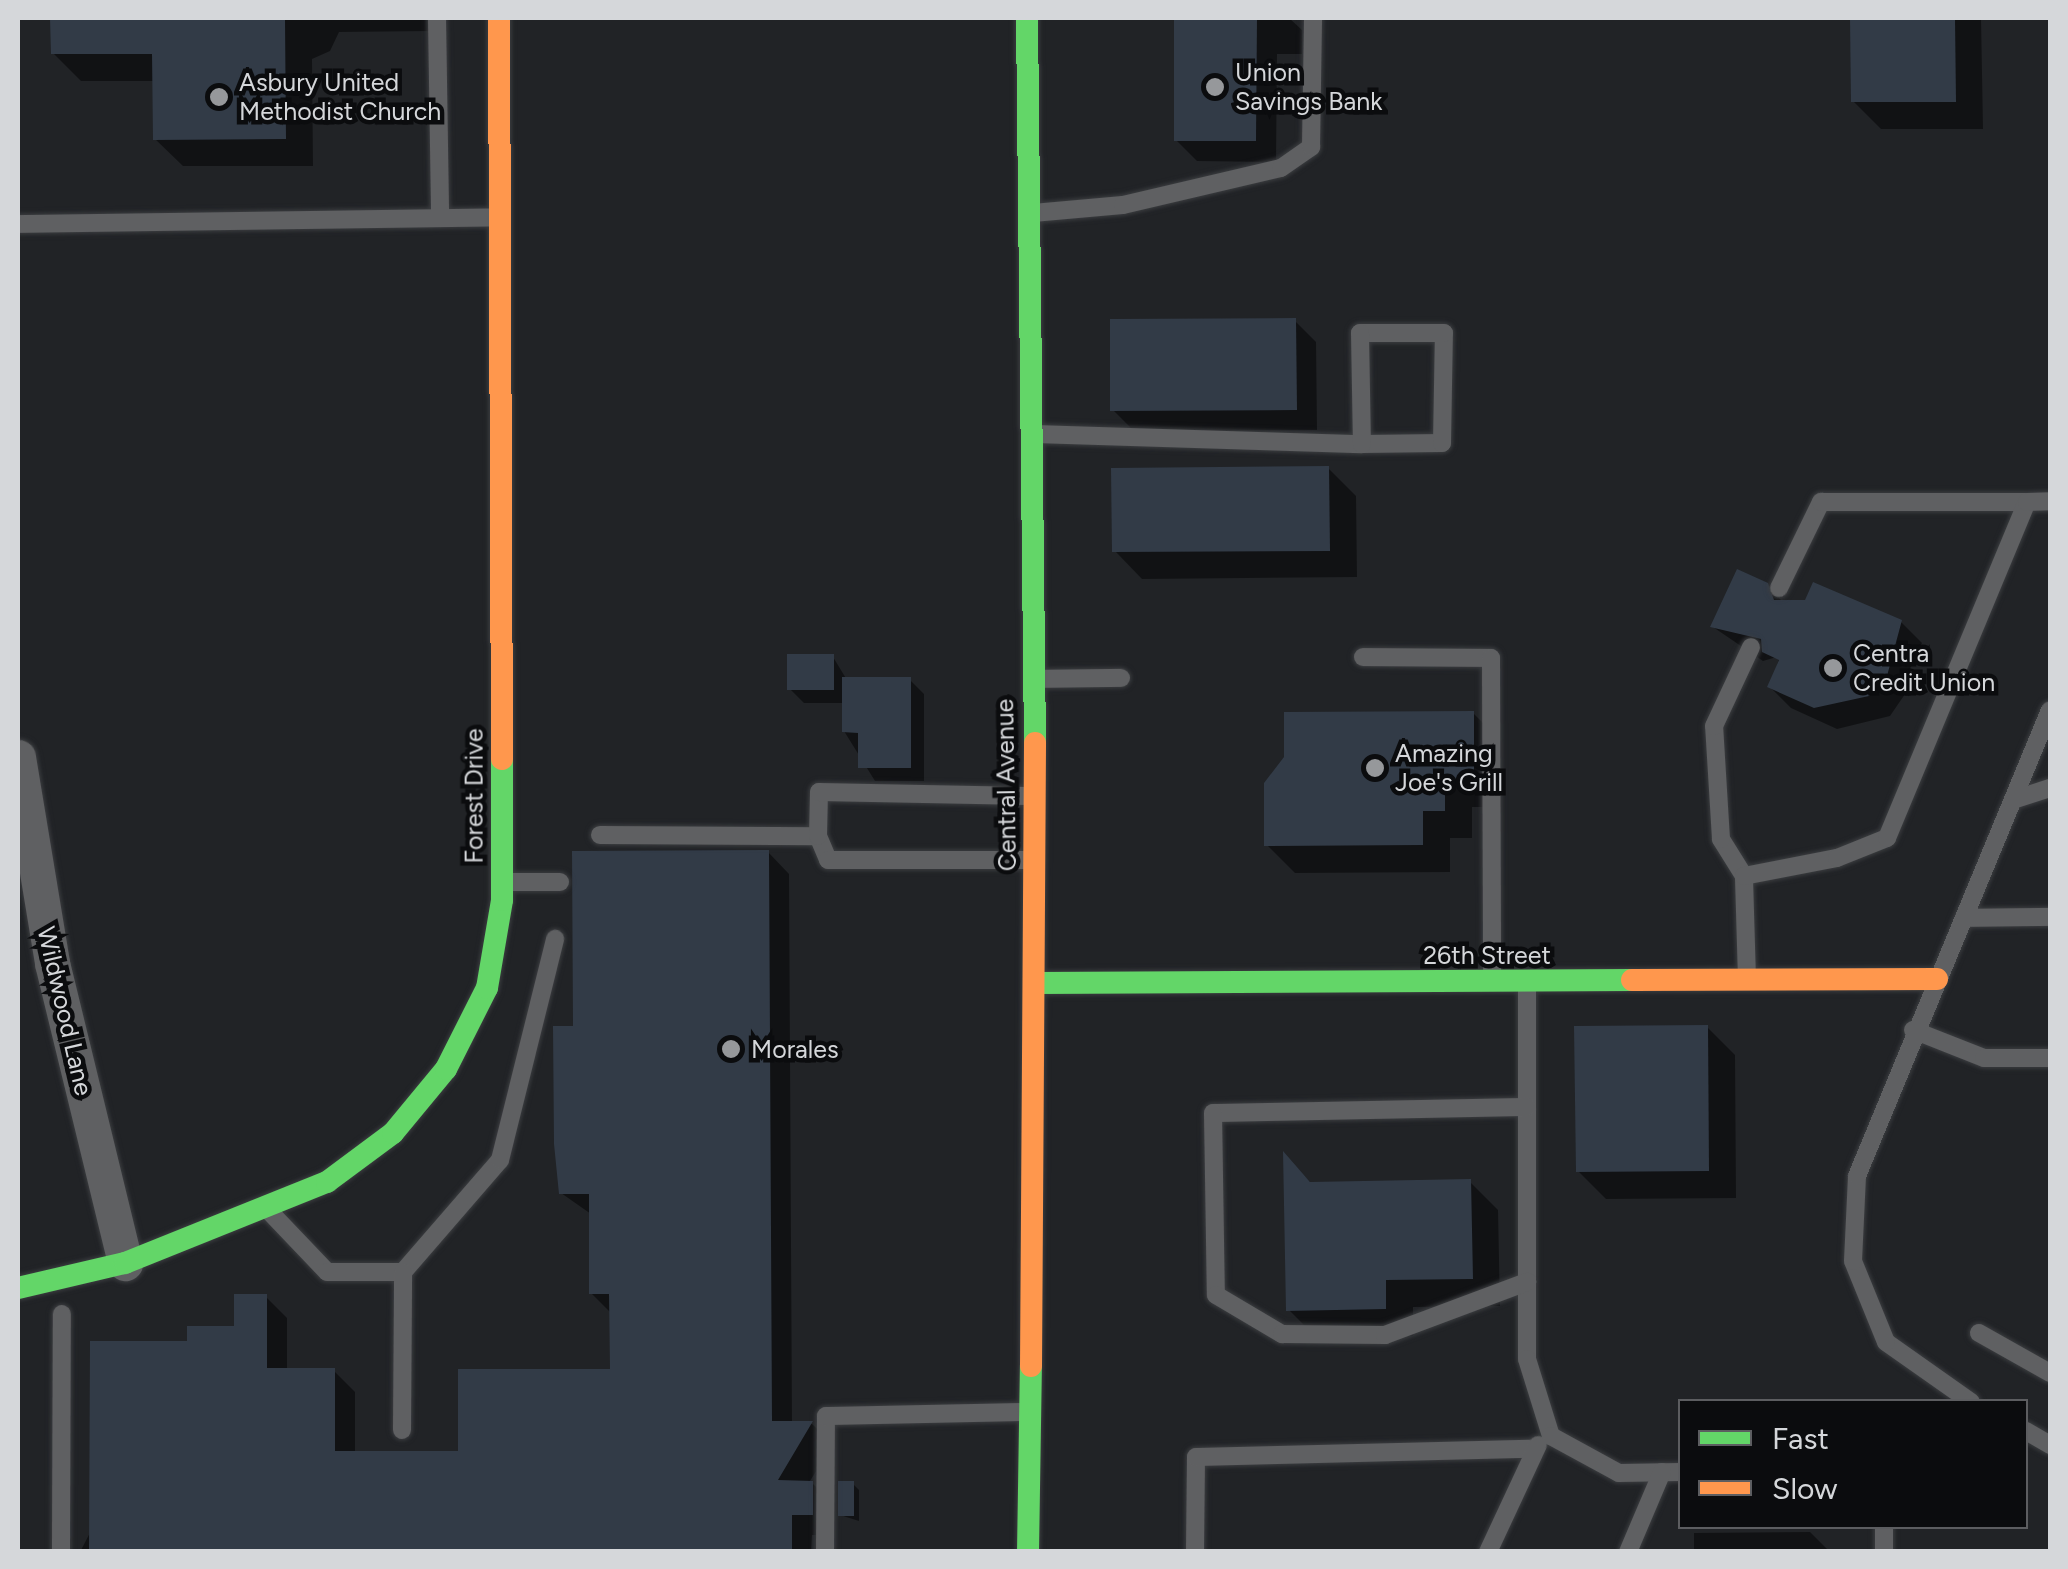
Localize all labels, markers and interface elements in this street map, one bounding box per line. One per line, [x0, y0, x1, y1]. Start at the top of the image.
place label: Union Savings Bank [1235, 58, 1382, 117]
place label: Asbury United Methodist Church [239, 68, 441, 127]
marker: Union Savings Bank [1204, 76, 1226, 98]
marker: Asbury United Methodist Church [208, 86, 230, 108]
place label: Centra Credit Union [1853, 639, 1995, 698]
marker: Centra Credit Union [1822, 657, 1844, 679]
street label: Central Avenue [989, 699, 1023, 871]
street label: Forest Drive [459, 728, 489, 864]
place label: Amazing Joe's Grill [1395, 739, 1503, 798]
marker: Amazing Joe's Grill [1364, 757, 1386, 779]
street label: Wildwood Lane [31, 924, 99, 1098]
street label: 26th Street [1423, 940, 1551, 970]
place label: Morales [751, 1034, 839, 1064]
marker: Morales [720, 1038, 742, 1060]
legend [1678, 1399, 2028, 1529]
text: Fast [1772, 1420, 1829, 1457]
text: Slow [1772, 1470, 1838, 1507]

